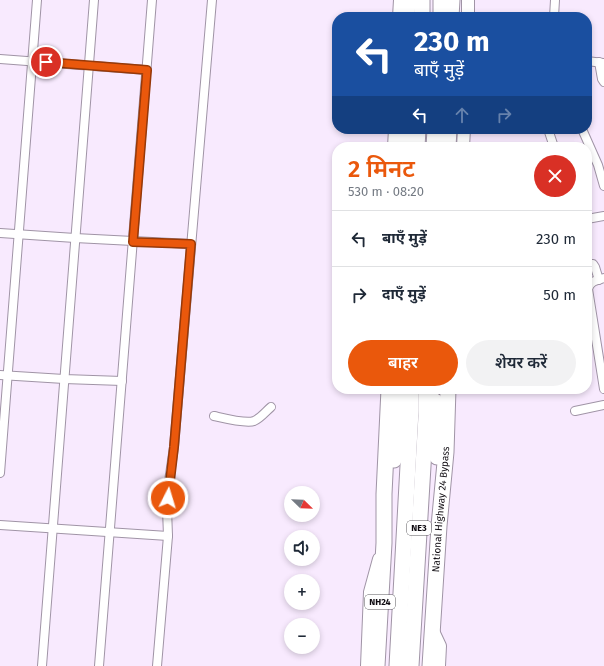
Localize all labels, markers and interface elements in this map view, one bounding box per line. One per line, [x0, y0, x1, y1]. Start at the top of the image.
text: 230 m [414, 25, 490, 58]
icon: left [348, 28, 400, 80]
pin [29, 45, 63, 79]
icon: arrive [35, 51, 57, 73]
text: बाएँ मुड़ें [414, 59, 464, 81]
icon: left [409, 104, 431, 126]
icon: ahead [451, 104, 473, 126]
icon: right [493, 104, 515, 126]
text: 2 मिनट [348, 155, 415, 183]
button: close [534, 155, 576, 197]
text: 530 m · 08:20 [348, 184, 424, 199]
icon: left [348, 228, 370, 250]
text: बाएँ मुड़ें [382, 229, 427, 247]
text: 230 m [536, 230, 576, 248]
icon: right [348, 284, 370, 306]
text: दाएँ मुड़ें [382, 285, 426, 303]
text: 50 m [543, 286, 576, 304]
button: बाहर [348, 340, 458, 386]
button: शेयर करें [466, 340, 576, 386]
street label: National Highway 24 Bypass [430, 446, 452, 573]
position arrow [147, 477, 189, 519]
north arrow [284, 486, 320, 522]
map controls [284, 486, 320, 654]
road number: NE3 [407, 521, 431, 535]
button: sound [284, 530, 320, 566]
button: + [284, 574, 320, 610]
road number: NH24 [365, 595, 395, 609]
button: − [284, 618, 320, 654]

